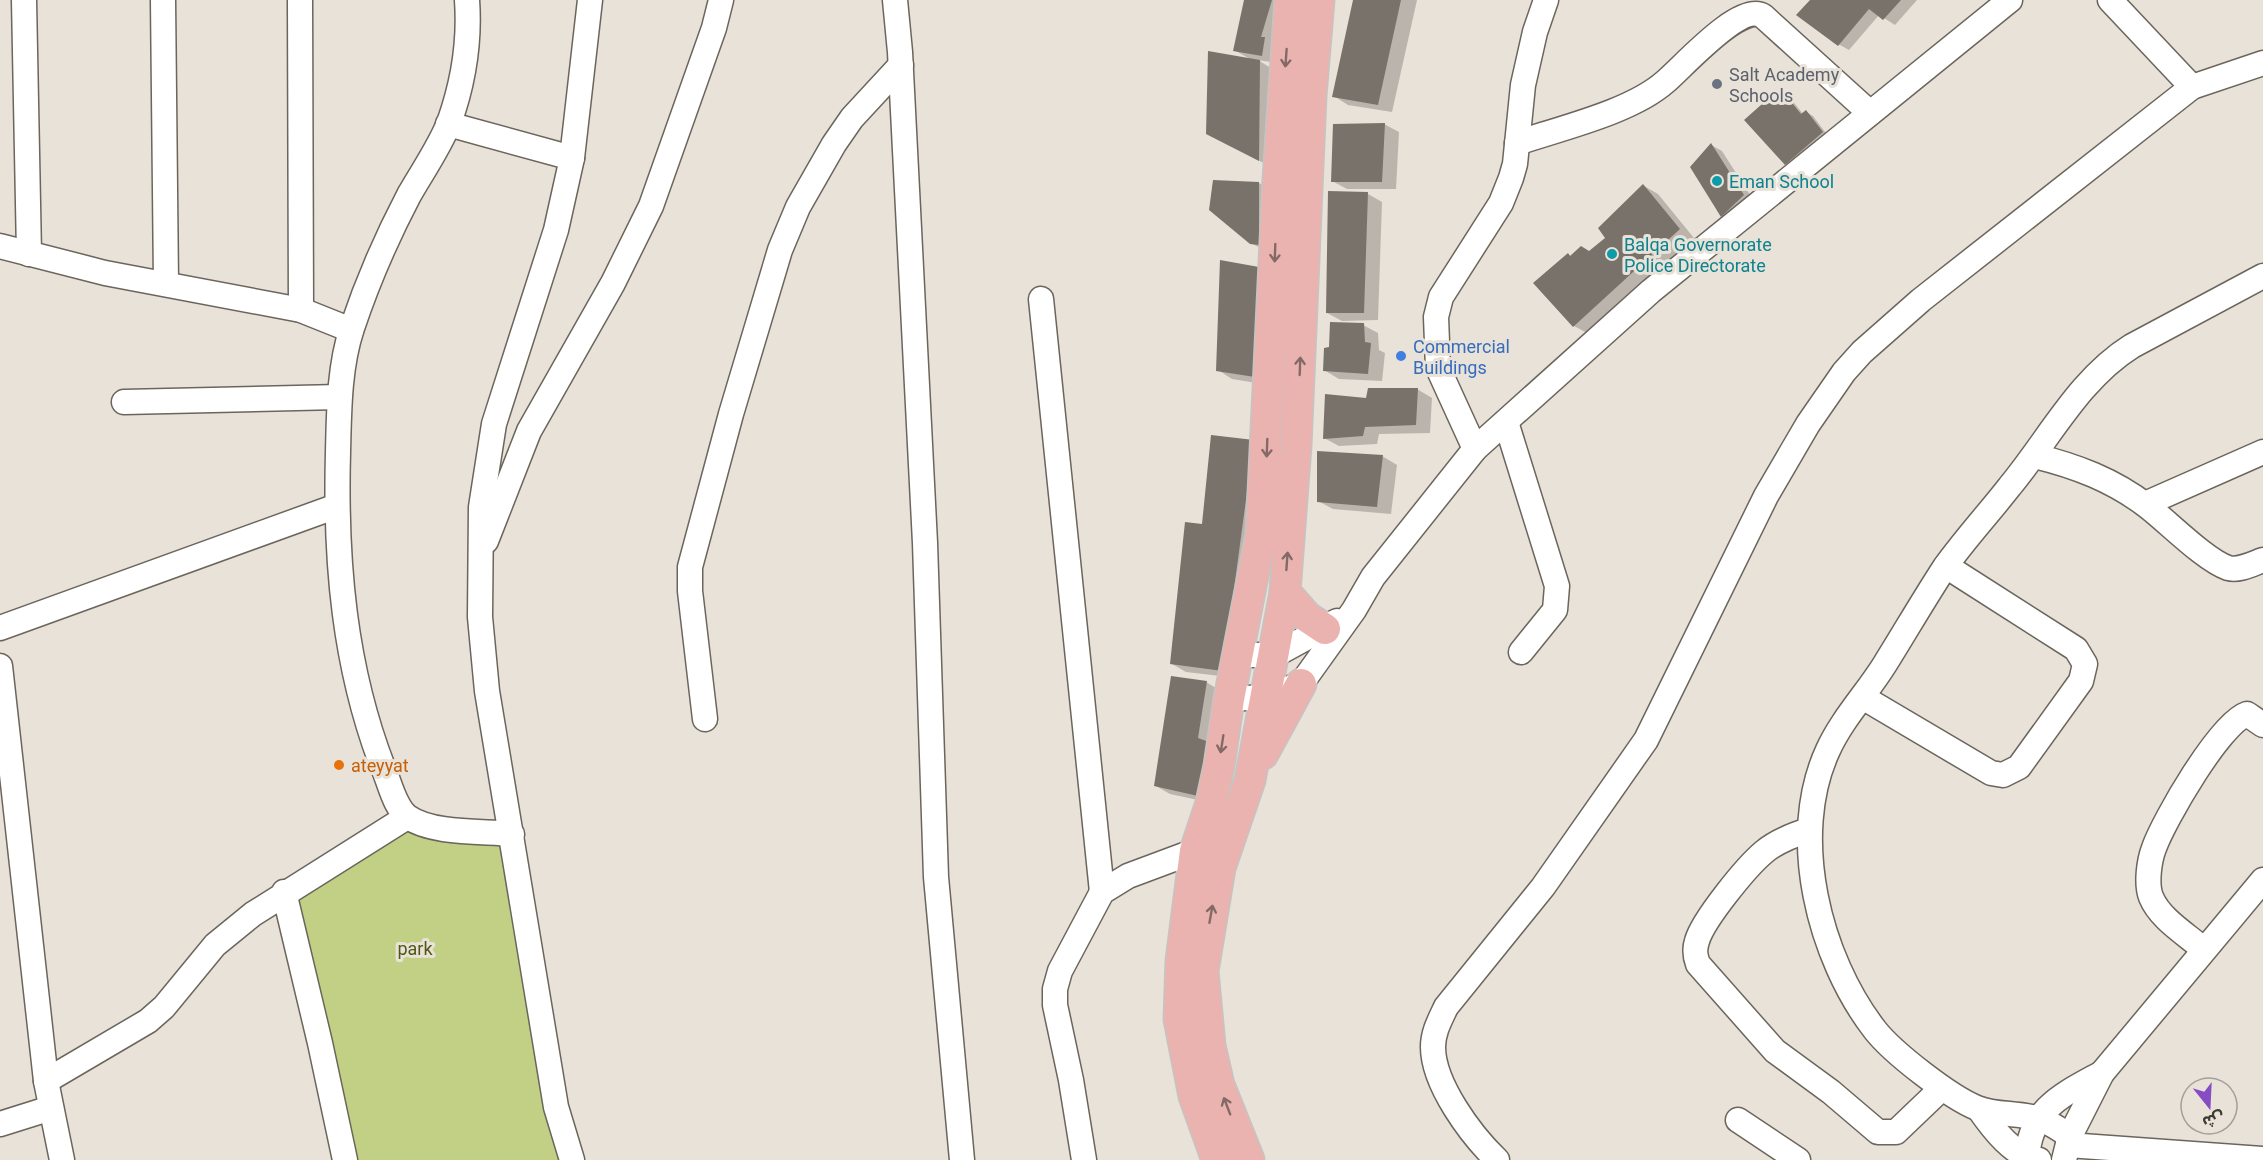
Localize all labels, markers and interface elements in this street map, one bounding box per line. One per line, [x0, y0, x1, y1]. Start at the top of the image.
one-way arrow [1280, 48, 1291, 68]
place label: Salt Academy Schools [1729, 64, 1840, 106]
marker: Salt Academy Schools [1710, 77, 1724, 91]
place label: Eman School [1729, 171, 1834, 192]
marker: Eman School [1710, 174, 1724, 188]
place label: Balqa Governorate Police Directorate [1624, 234, 1772, 276]
one-way arrow [1270, 243, 1281, 262]
marker: Balqa Governorate Police Directorate [1605, 247, 1619, 261]
place label: Commercial Buildings [1413, 336, 1510, 378]
marker: Commercial Buildings [1394, 349, 1408, 363]
one-way arrow [1294, 357, 1305, 376]
one-way arrow [1261, 437, 1273, 457]
one-way arrow [1282, 551, 1293, 571]
one-way arrow [1217, 734, 1228, 753]
place label: ateyyat [351, 755, 409, 776]
marker: ateyyat [332, 758, 346, 772]
one-way arrow [1206, 905, 1217, 925]
park label: park [397, 938, 433, 959]
north arrow [2179, 1076, 2239, 1136]
one-way arrow [1221, 1097, 1232, 1116]
text: ش [2200, 1107, 2227, 1132]

